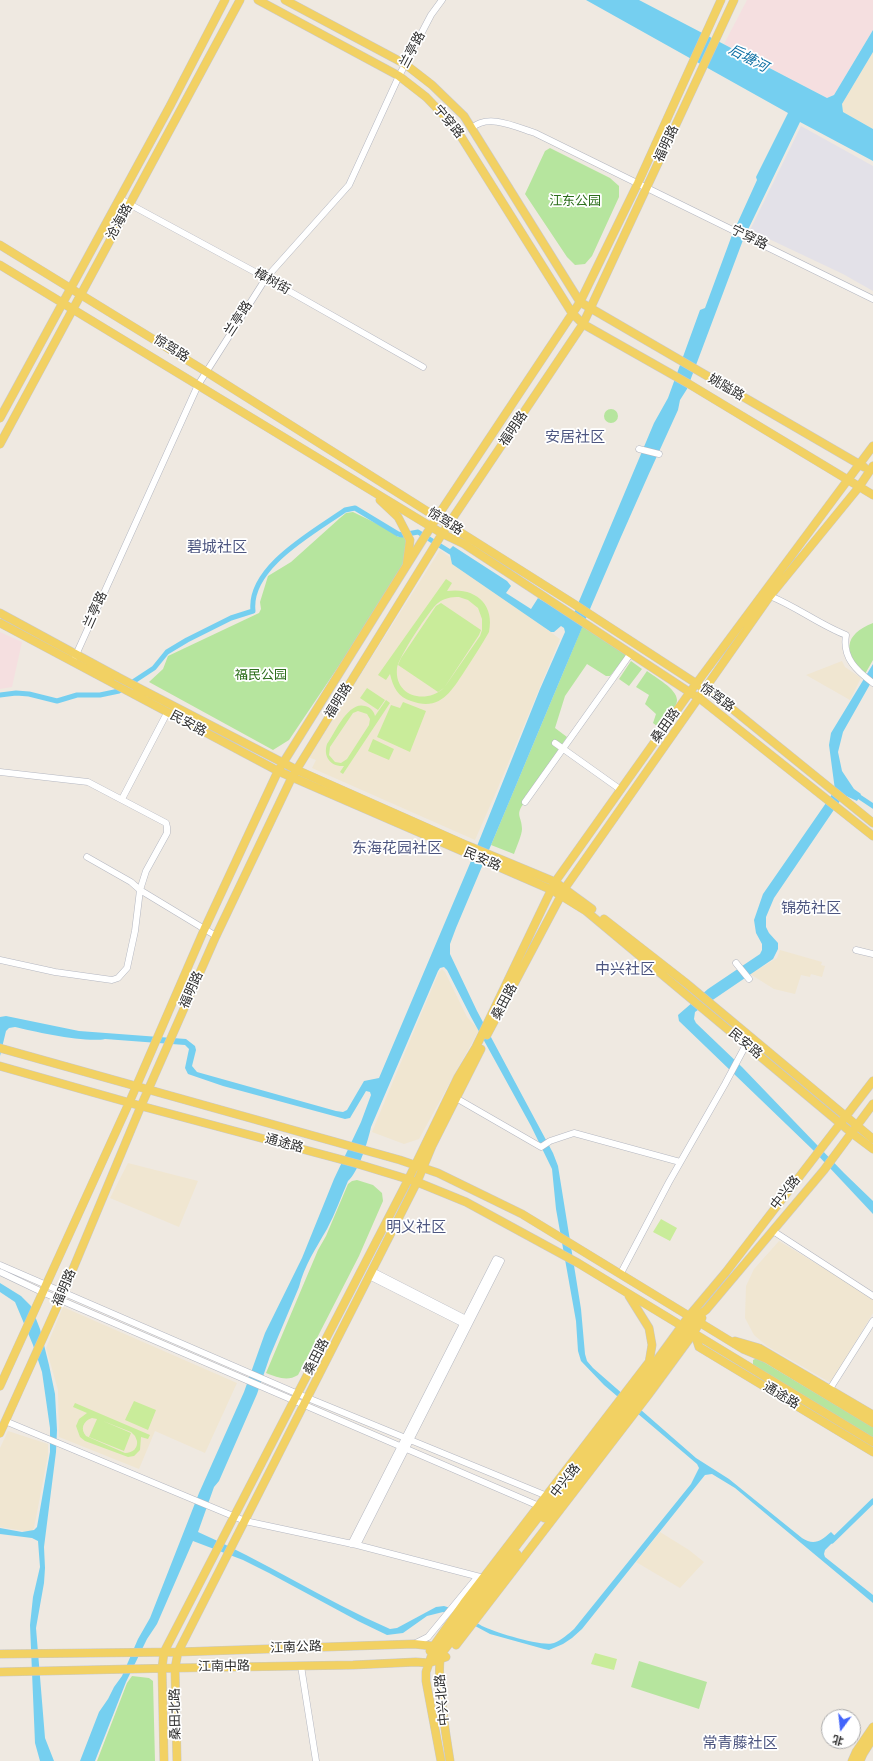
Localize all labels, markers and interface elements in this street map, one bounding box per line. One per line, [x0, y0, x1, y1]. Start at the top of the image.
street label: 兰亭路 [397, 29, 429, 71]
water label: 后塘河 [726, 42, 770, 76]
street label: 宁穿路 [429, 102, 467, 142]
street label: 福明路 [652, 123, 682, 165]
park label: 江东公园 [549, 194, 601, 210]
street label: 沧海路 [104, 201, 136, 243]
street label: 宁穿路 [728, 222, 770, 254]
street label: 樟树街 [251, 266, 293, 298]
street label: 兰亭路 [222, 298, 256, 340]
street label: 惊驾路 [150, 332, 192, 366]
street label: 姚隘路 [705, 371, 747, 405]
street label: 福明路 [497, 408, 531, 450]
district label: 安居社区 [545, 429, 605, 447]
street label: 惊驾路 [424, 505, 466, 539]
district label: 碧城社区 [187, 539, 247, 557]
street label: 兰亭路 [81, 589, 111, 631]
park label: 福民公园 [235, 668, 287, 684]
street label: 福明路 [322, 680, 356, 722]
street label: 惊驾路 [697, 680, 737, 716]
street label: 桑田路 [648, 706, 684, 746]
street label: 民安路 [167, 708, 209, 740]
district label: 东海花园社区 [352, 840, 442, 858]
street label: 民安路 [461, 845, 503, 875]
district label: 锦苑社区 [781, 900, 841, 918]
district label: 中兴社区 [595, 961, 655, 979]
street label: 福明路 [177, 969, 207, 1011]
street label: 桑田路 [489, 981, 521, 1023]
street label: 民安路 [725, 1025, 765, 1063]
street label: 通途路 [263, 1131, 305, 1157]
street label: 中兴路 [768, 1173, 804, 1213]
district label: 明义社区 [386, 1219, 446, 1237]
street label: 福明路 [50, 1267, 80, 1309]
street label: 桑田路 [301, 1336, 333, 1378]
street label: 通途路 [760, 1379, 802, 1413]
street label: 中兴路 [548, 1461, 584, 1501]
street label: 江南公路 [270, 1639, 322, 1657]
street label: 江南中路 [198, 1659, 250, 1675]
street label: 中兴北路 [433, 1673, 453, 1727]
street label: 桑田北路 [168, 1688, 184, 1740]
north arrow [821, 1709, 861, 1749]
text: 北 [831, 1732, 845, 1748]
district label: 常青藤社区 [703, 1735, 777, 1753]

